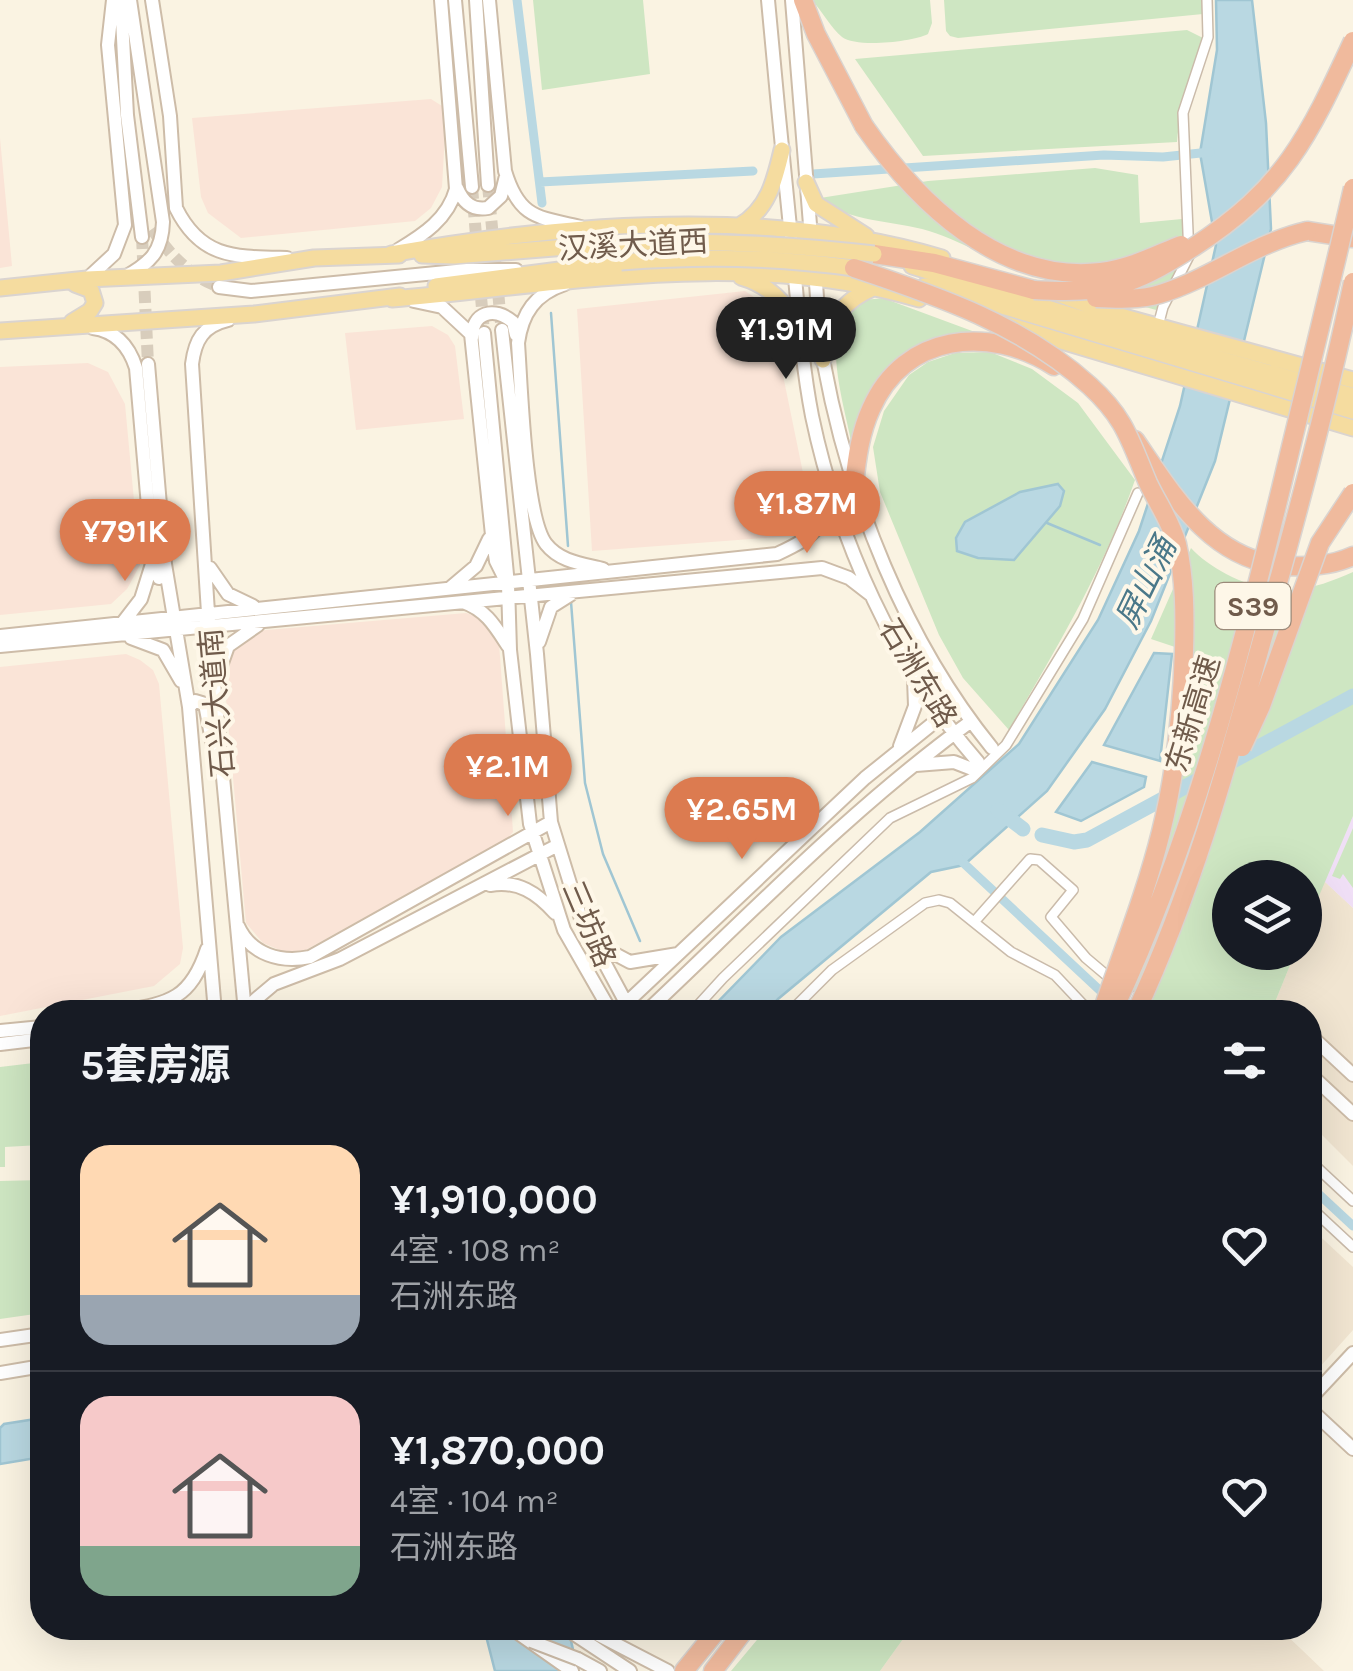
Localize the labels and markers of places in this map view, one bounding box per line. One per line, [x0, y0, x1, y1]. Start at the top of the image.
pin: ¥1.91M [705, 297, 867, 382]
pin: ¥1.87M [726, 471, 888, 556]
pin: ¥791K [55, 499, 195, 584]
pin: ¥2.1M [438, 734, 578, 819]
pin: ¥2.65M [661, 777, 823, 862]

